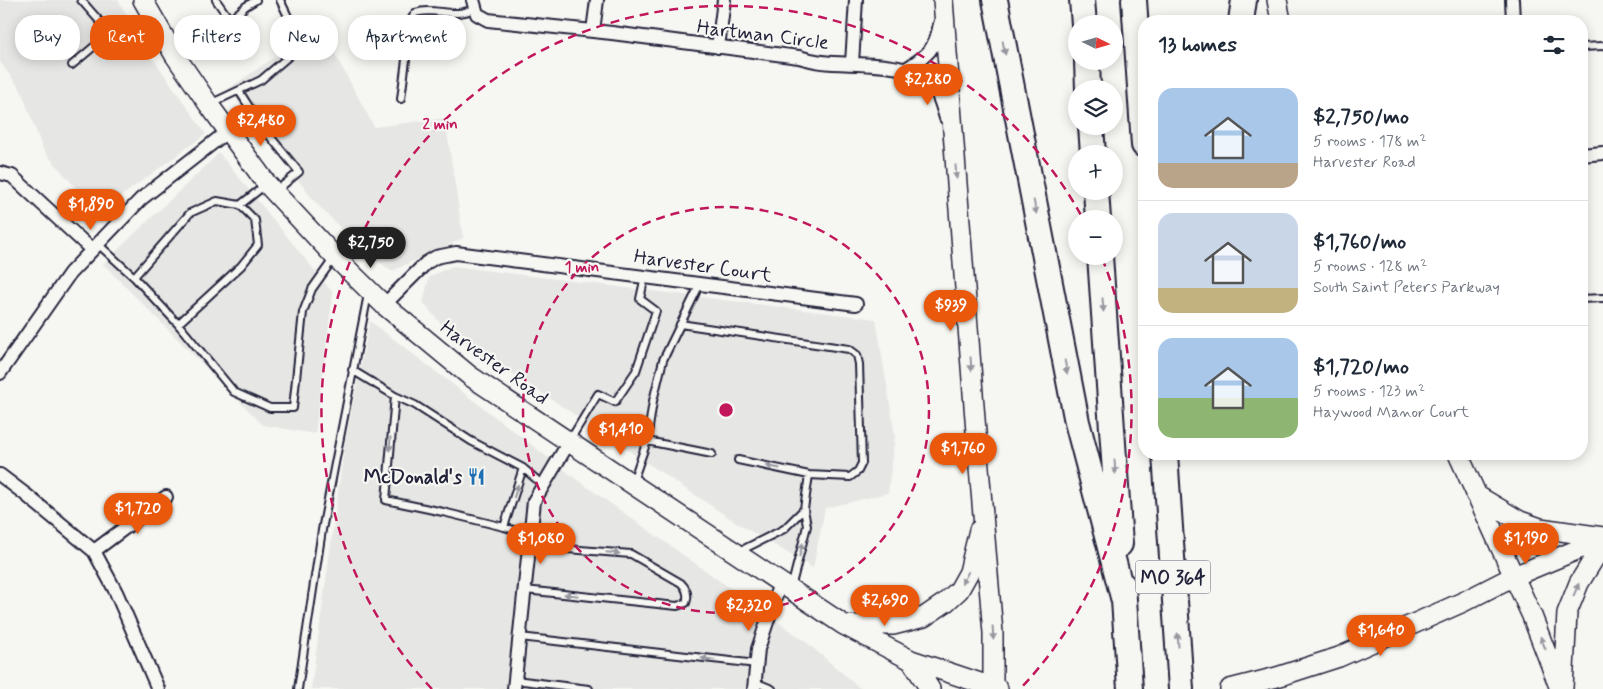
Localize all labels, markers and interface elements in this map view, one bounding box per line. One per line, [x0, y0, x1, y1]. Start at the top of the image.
street label: Hartman Circle [695, 14, 830, 57]
chip: Buy [15, 15, 80, 60]
chip: Rent [90, 15, 164, 60]
chip: Filters [174, 15, 260, 60]
chip: New [270, 15, 338, 60]
chip: Apartment [348, 15, 466, 60]
north arrow [1068, 15, 1122, 70]
map controls [1068, 15, 1123, 265]
text: 13 homes [1158, 31, 1237, 59]
icon: filters [1540, 31, 1568, 59]
one-way arrow [1001, 40, 1009, 56]
pin: $2,280 [887, 64, 969, 106]
text: $2,280 [905, 69, 951, 90]
button: layers [1068, 80, 1123, 135]
text: $2,750/mo [1313, 103, 1409, 131]
pin: $2,480 [220, 104, 302, 147]
icon: home [1198, 108, 1258, 168]
text: $2,480 [237, 110, 285, 131]
text: 2 min [422, 115, 458, 135]
text: 5 rooms · 178 m² [1313, 131, 1427, 152]
button: + [1068, 145, 1123, 200]
text: Harvester Road [1313, 152, 1416, 173]
one-way arrow [953, 164, 961, 180]
pin: $1,890 [50, 188, 132, 231]
text: $1,890 [68, 194, 114, 215]
one-way arrow [1031, 200, 1039, 215]
button: − [1068, 210, 1123, 265]
pin: $2,750 [330, 226, 412, 269]
text: $1,760/mo [1313, 228, 1406, 256]
text: $2,750 [348, 232, 394, 253]
icon: home [1198, 233, 1258, 293]
street label: Harvester Court [632, 243, 774, 290]
text: 5 rooms · 128 m² [1313, 256, 1427, 277]
text: 1 min [565, 258, 599, 278]
text: South Saint Peters Parkway [1313, 277, 1500, 298]
pin: $939 [921, 290, 981, 332]
text: $939 [935, 295, 967, 316]
one-way arrow [1100, 297, 1108, 313]
street label: Harvester Road [434, 315, 554, 412]
text: $1,720/mo [1313, 353, 1409, 381]
one-way arrow [967, 357, 975, 373]
icon: home [1198, 358, 1258, 418]
one-way arrow [1062, 359, 1070, 374]
text: 5 rooms · 123 m² [1313, 381, 1425, 402]
centre of rings [717, 401, 735, 419]
text: Haywood Manor Court [1313, 402, 1469, 423]
pin: $1,410 [580, 414, 662, 456]
text: $1,410 [599, 419, 643, 440]
pin: $1,760 [922, 432, 1004, 475]
one-way arrow [386, 437, 394, 453]
text: $1,760 [941, 438, 985, 459]
one-way arrow [1111, 459, 1119, 475]
one-way arrow [766, 463, 781, 471]
place label: McDonald's [364, 464, 462, 491]
restaurant icon: McDonald's [466, 466, 486, 486]
one-way arrow [512, 483, 520, 498]
pin: $1,720 [97, 492, 179, 535]
text: $1,720 [115, 498, 161, 519]
pin: $1,080 [500, 522, 582, 565]
pin: $1,190 [1485, 522, 1567, 565]
text: $1,080 [518, 528, 564, 549]
text: $1,190 [1504, 528, 1548, 549]
one-way arrow [797, 542, 805, 558]
one-way arrow [605, 549, 621, 557]
road number: MO 364 [1136, 560, 1210, 594]
one-way arrow [961, 571, 970, 585]
one-way arrow [1572, 582, 1580, 597]
pin: $2,690 [844, 584, 926, 627]
pin: $2,320 [708, 590, 790, 632]
text: $2,690 [862, 590, 908, 611]
one-way arrow [562, 591, 578, 599]
text: $2,320 [726, 595, 772, 616]
pin: $1,640 [1340, 614, 1422, 657]
text: $1,640 [1357, 620, 1405, 641]
one-way arrow [989, 625, 997, 641]
one-way arrow [1173, 632, 1181, 648]
one-way arrow [1538, 636, 1546, 651]
one-way arrow [700, 655, 716, 663]

